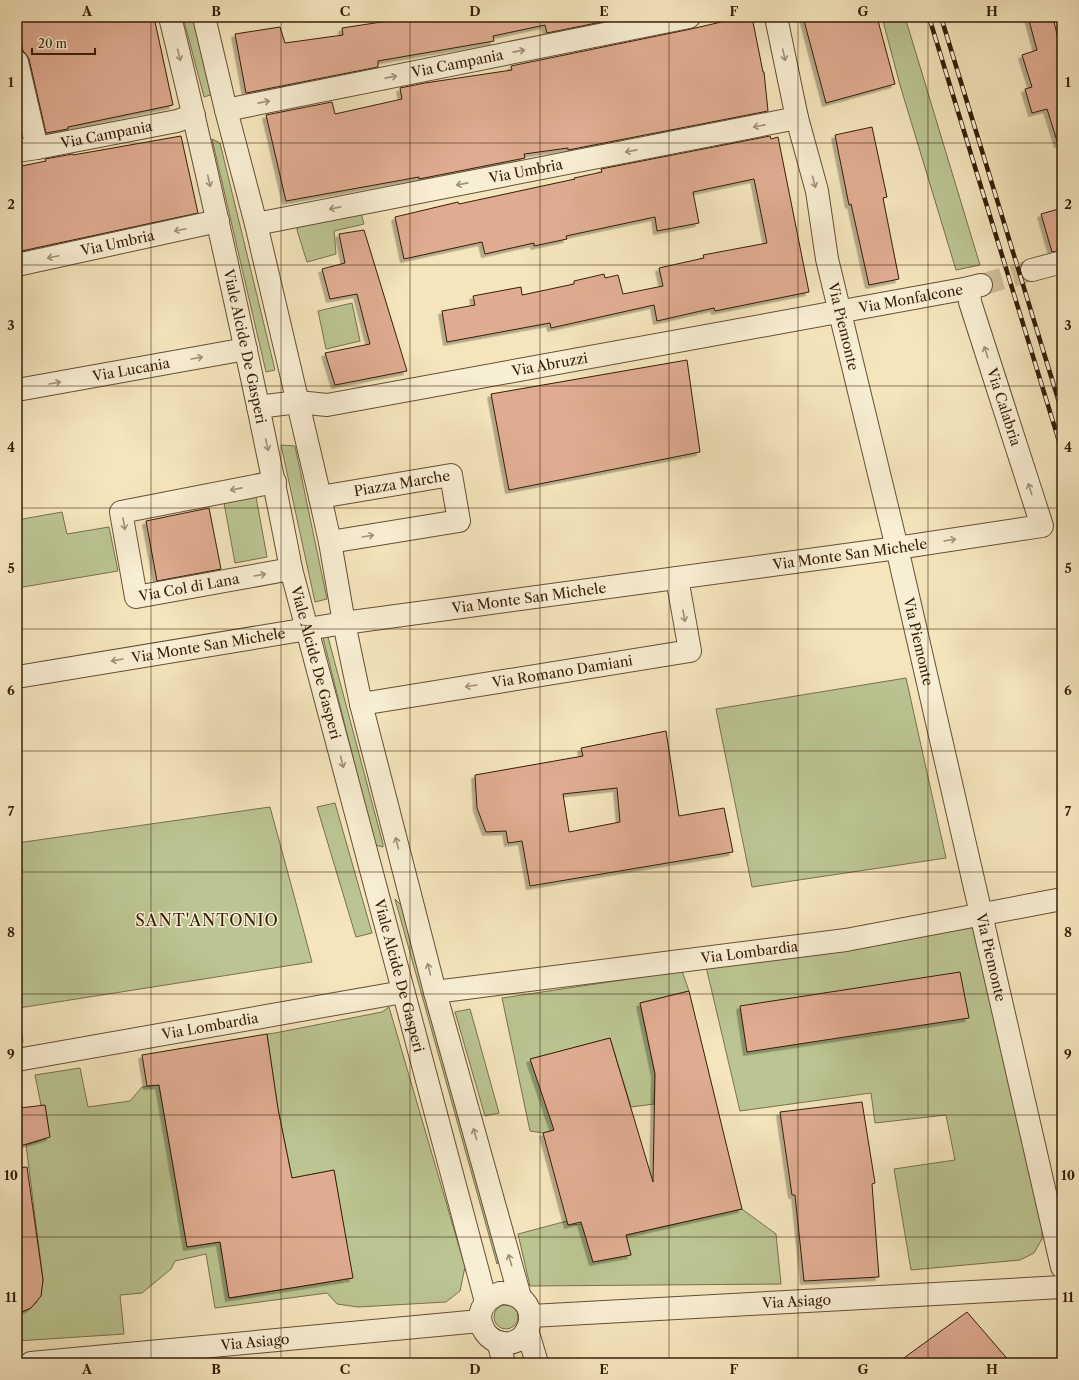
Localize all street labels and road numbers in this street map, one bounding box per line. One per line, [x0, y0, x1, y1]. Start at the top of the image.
street label: Via Campania [409, 45, 505, 82]
street label: Via Campania [58, 117, 154, 152]
street label: Via Umbria [486, 155, 565, 187]
street label: Via Umbria [78, 226, 157, 260]
street label: Viale Alcide De Gasperi [219, 267, 270, 425]
street label: Via Piemonte [824, 280, 863, 372]
street label: Via Monfalcone [856, 280, 965, 317]
street label: Via Abruzzi [509, 349, 589, 380]
street label: Via Lucania [90, 354, 172, 385]
street label: Via Calabria [983, 365, 1025, 449]
street label: Piazza Marche [352, 466, 452, 500]
street label: Via Monte San Michele [771, 535, 928, 574]
street label: Via Col di Lana [136, 569, 241, 606]
street label: Via Monte San Michele [450, 579, 607, 617]
street label: Viale Alcide De Gasperi [287, 583, 345, 741]
street label: Via Piemonte [899, 595, 937, 688]
street label: Via Monte San Michele [129, 624, 287, 667]
street label: Via Romano Damiani [490, 651, 634, 692]
street label: Viale Alcide De Gasperi [370, 896, 428, 1054]
street label: Via Piemonte [972, 911, 1010, 1003]
street label: Via Lombardia [699, 937, 800, 967]
street label: Via Lombardia [159, 1009, 260, 1044]
street label: Via Asiago [761, 1291, 831, 1312]
street label: Via Asiago [219, 1330, 290, 1354]

